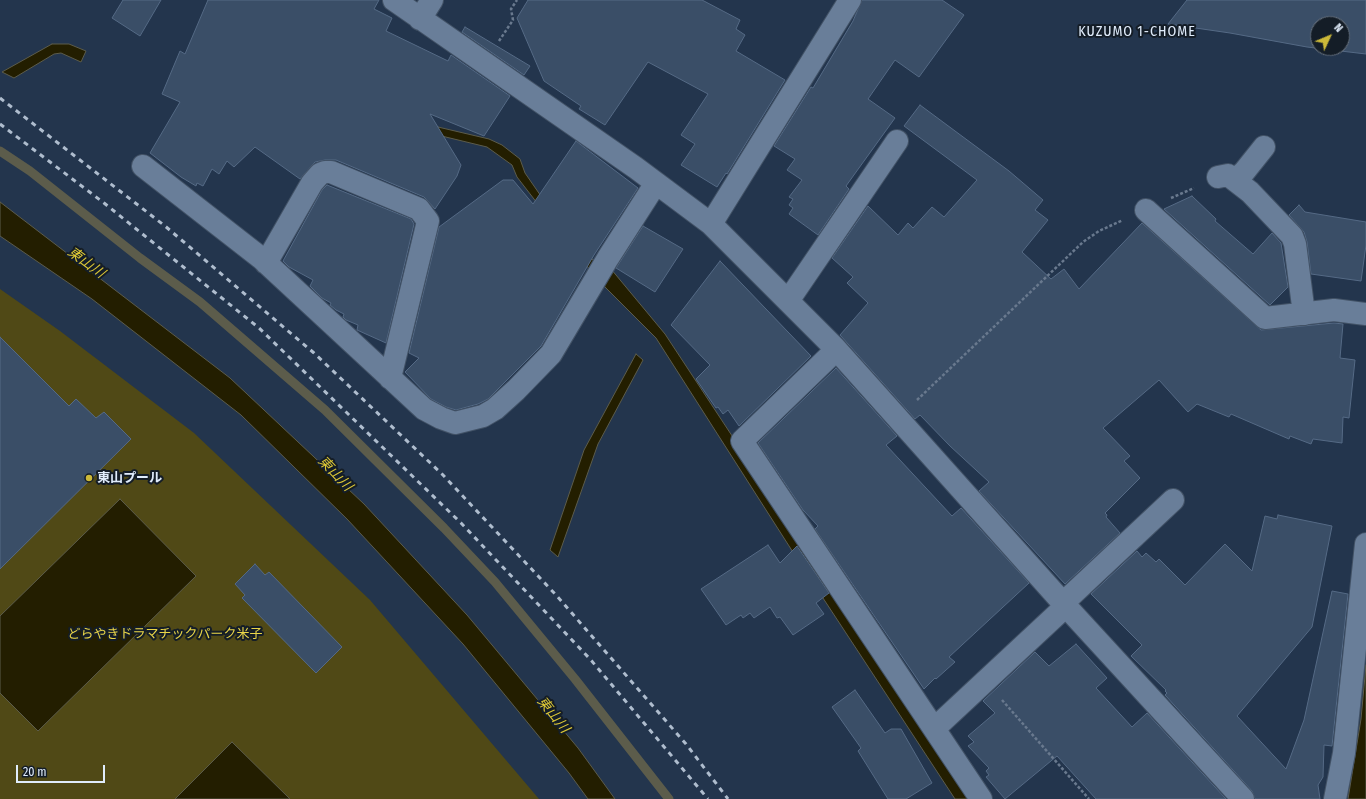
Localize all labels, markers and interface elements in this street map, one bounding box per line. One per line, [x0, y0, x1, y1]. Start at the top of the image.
north arrow [1310, 16, 1350, 56]
text: N [1331, 21, 1345, 35]
district label: KUZUMO 1-CHOME [1078, 24, 1196, 40]
water label: 東山川 [64, 244, 108, 282]
water label: 東山川 [314, 453, 356, 495]
place label: 東山プール [97, 470, 162, 486]
marker: 東山プール [84, 473, 94, 483]
park label: どらやきドラマチックパーク米子 [68, 626, 262, 642]
water label: 東山川 [533, 693, 573, 737]
scale bar [18, 757, 107, 783]
text: 20 m [23, 765, 47, 779]

